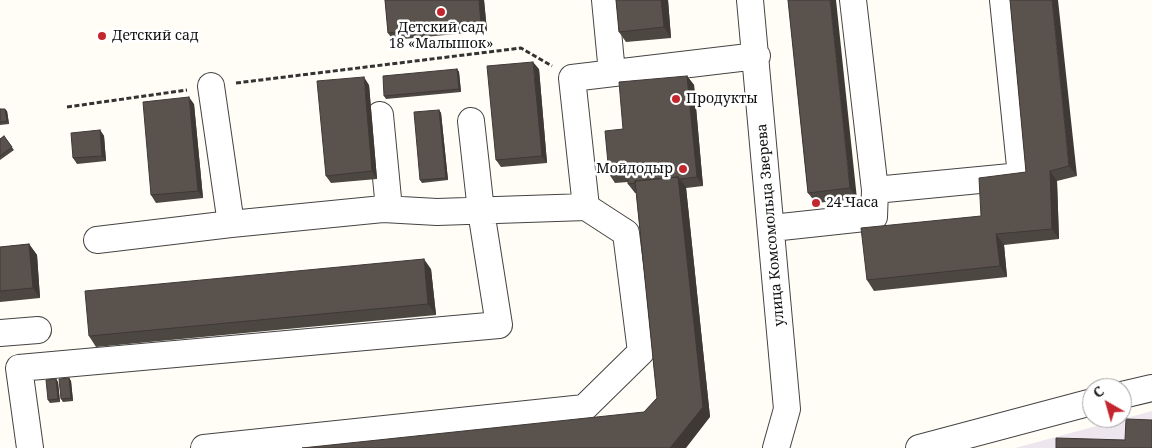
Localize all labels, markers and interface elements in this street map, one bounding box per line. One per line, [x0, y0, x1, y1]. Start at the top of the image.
marker: Детский сад 18 «Малышок» [435, 6, 447, 18]
place label: Детский сад 18 «Малышок» [389, 20, 493, 52]
place label: Детский сад [112, 28, 199, 44]
marker: Детский сад [96, 30, 108, 42]
place label: Продукты [686, 91, 758, 107]
marker: Продукты [670, 93, 682, 105]
street label: улица Комсомольца Зверева [754, 123, 788, 327]
place label: Мойдодыр [596, 161, 673, 177]
marker: Мойдодыр [677, 163, 689, 175]
place label: 24 Часа [826, 195, 879, 211]
marker: 24 Часа [810, 197, 822, 209]
north arrow [1082, 378, 1132, 428]
text: С [1089, 381, 1108, 402]

